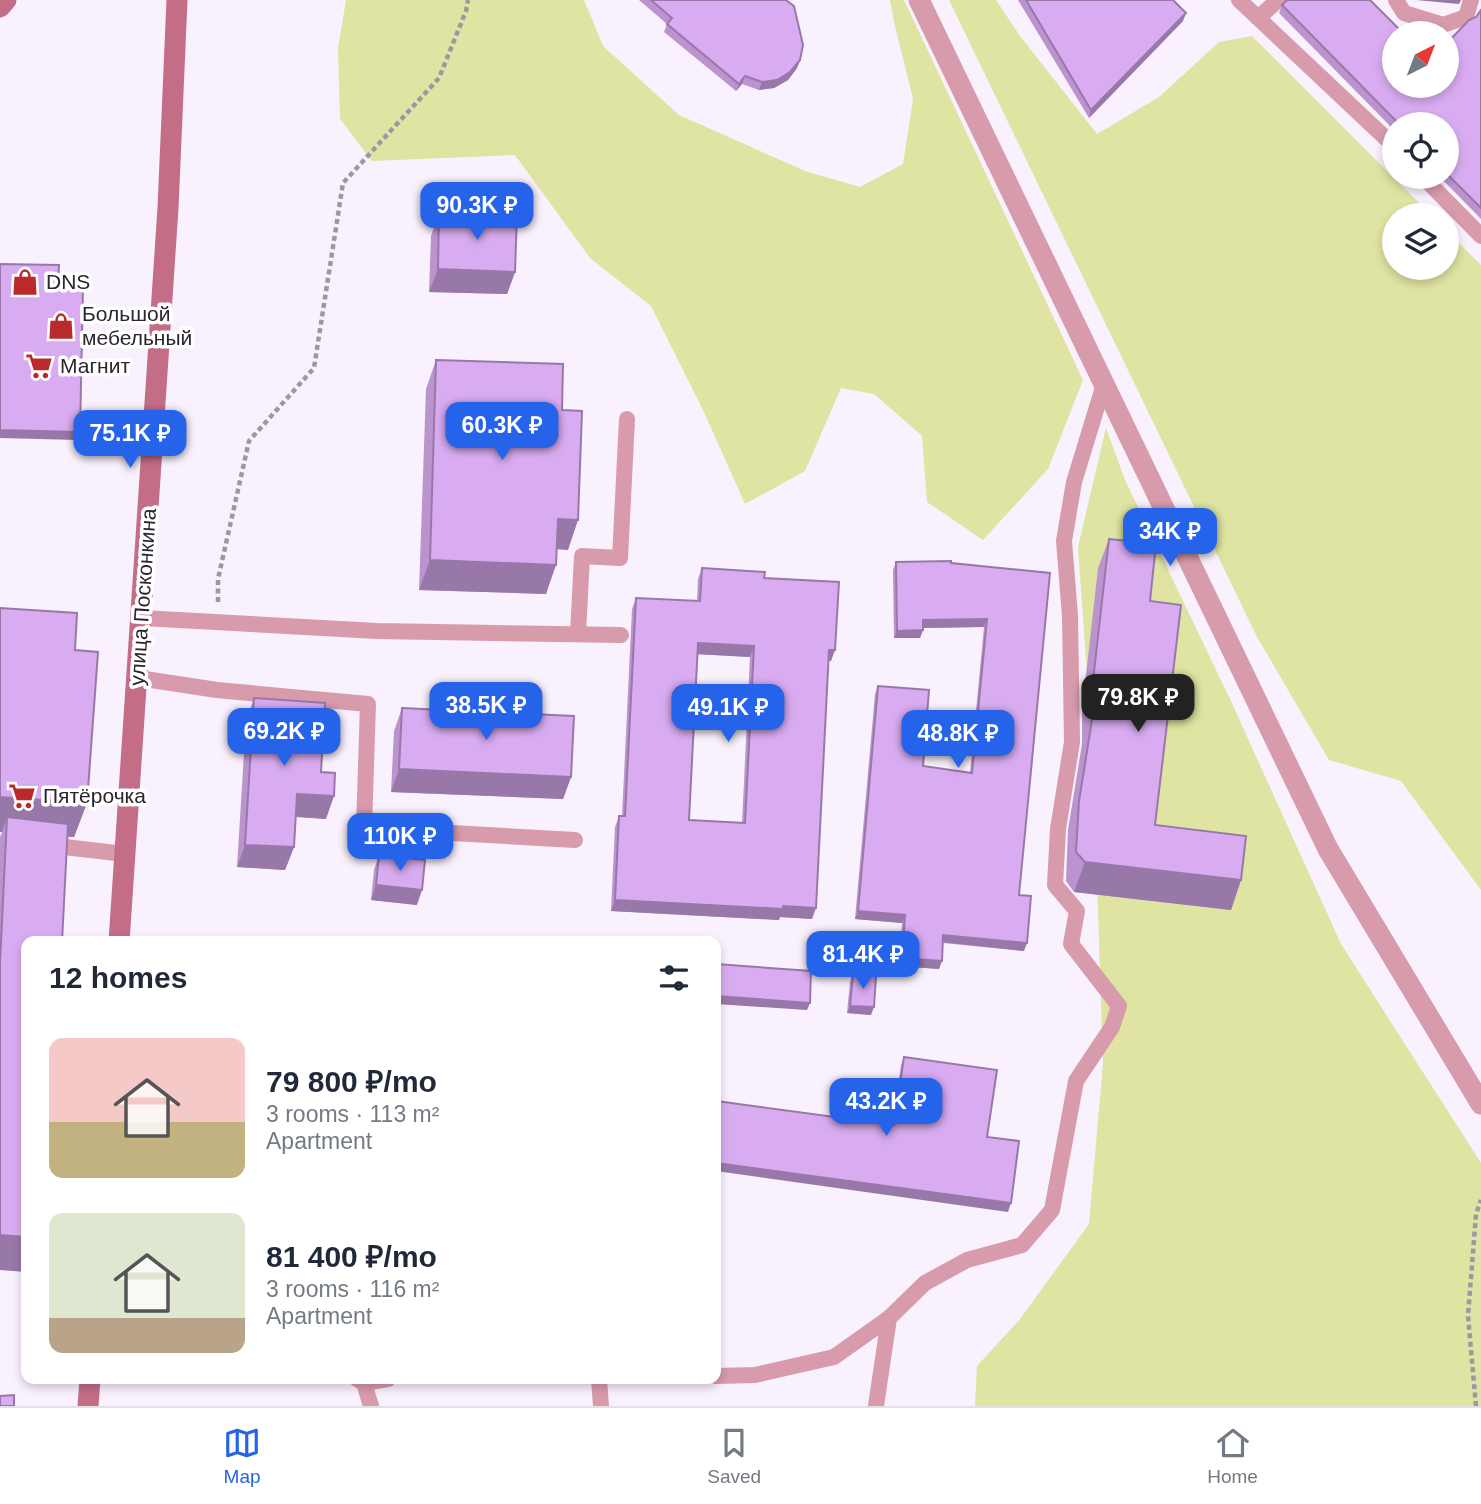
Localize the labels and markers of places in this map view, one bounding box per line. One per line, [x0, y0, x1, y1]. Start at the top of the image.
pin: 90.3K ₽ [412, 182, 542, 242]
shop icon: DNS [10, 267, 40, 297]
place label: DNS [46, 270, 90, 293]
place label: Большой мебельный [82, 302, 192, 349]
shop icon: Большой мебельный [46, 311, 76, 341]
supermarket icon: Магнит [24, 351, 54, 381]
place label: Магнит [60, 354, 130, 377]
pin: 60.3K ₽ [437, 402, 567, 462]
pin: 75.1K ₽ [65, 410, 195, 470]
pin: 34K ₽ [1121, 508, 1219, 568]
pin: 79.8K ₽ [1073, 674, 1203, 734]
pin: 38.5K ₽ [421, 682, 551, 742]
pin: 49.1K ₽ [663, 684, 793, 744]
pin: 69.2K ₽ [219, 708, 349, 768]
pin: 48.8K ₽ [893, 710, 1023, 770]
supermarket icon: Пятёрочка [7, 781, 37, 811]
place label: Пятёрочка [43, 784, 146, 807]
pin: 110K ₽ [343, 814, 457, 873]
pin: 81.4K ₽ [798, 932, 928, 991]
pin: 43.2K ₽ [821, 1078, 951, 1138]

